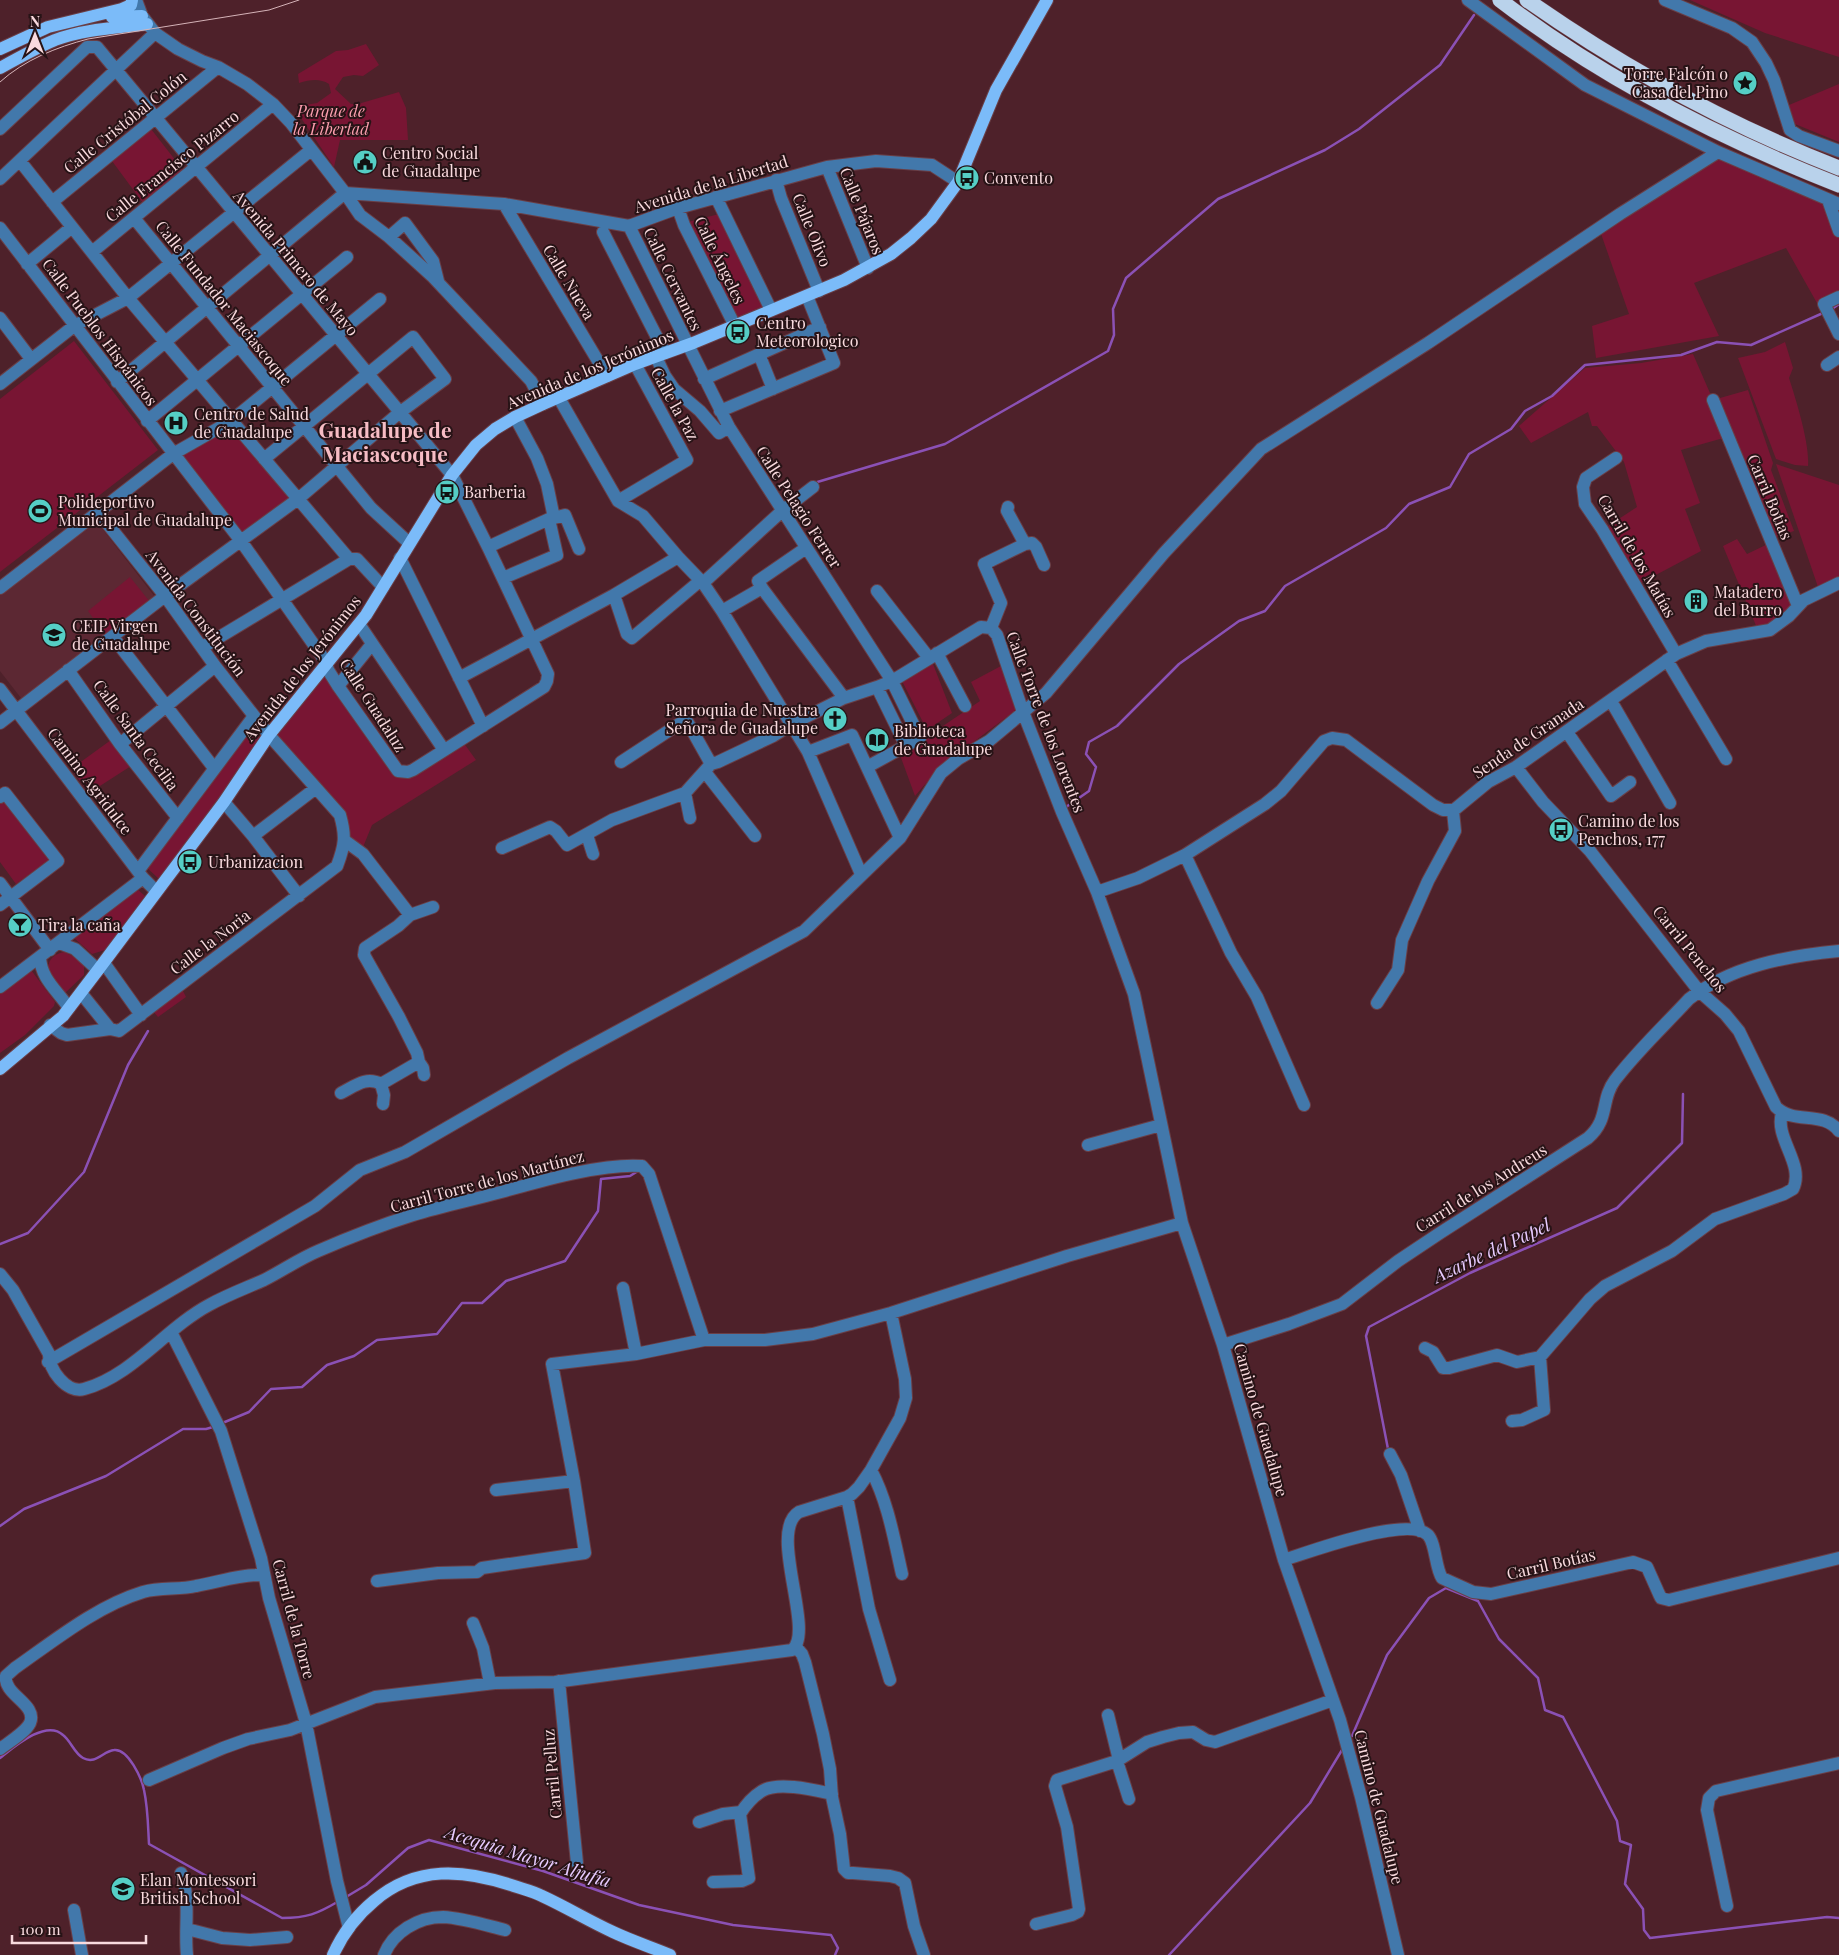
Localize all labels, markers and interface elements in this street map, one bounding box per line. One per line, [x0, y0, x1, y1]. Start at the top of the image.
north arrow [10, 10, 60, 60]
text: N [30, 12, 40, 31]
place label: Torre Falcón o Casa del Pino [1624, 63, 1728, 102]
street label: Calle Cristóbal Colón [59, 65, 191, 178]
place icon: Torre Falcón o Casa del Pino [1732, 70, 1758, 96]
park label: Parque de la Libertad [293, 100, 370, 139]
street label: Calle Francisco Pizarro [100, 105, 243, 226]
place label: Centro Social de Guadalupe [382, 142, 480, 181]
public building icon: Centro Social de Guadalupe [352, 149, 378, 175]
street label: Avenida de la Libertad [630, 150, 790, 217]
street label: Calle Pájaros [835, 164, 889, 258]
bus stop icon: Convento [954, 165, 980, 191]
place label: Convento [984, 167, 1053, 188]
street label: Avenida Primero de Mayo [229, 185, 364, 340]
street label: Calle Olivo [788, 190, 837, 270]
street label: Calle Ángeles [690, 212, 751, 307]
street label: Calle Fundador Maciascoque [151, 216, 298, 390]
street label: Calle Cervantes [639, 224, 708, 334]
street label: Calle Nueva [539, 240, 600, 323]
street label: Calle Pueblos Hispánicos [38, 254, 163, 410]
place label: Centro Meteorologico [756, 312, 859, 351]
bus stop icon: Centro Meteorologico [725, 319, 751, 345]
street label: Avenida de los Jerónimos [502, 324, 676, 414]
street label: Calle la Paz [647, 363, 704, 444]
place label: Centro de Salud de Guadalupe [194, 403, 309, 442]
hospital icon: Centro de Salud de Guadalupe [163, 410, 189, 436]
district label: Guadalupe de Maciascoque [319, 415, 451, 467]
street label: Calle Pelagio Ferrer [752, 442, 847, 572]
street label: Carril Botias [1743, 451, 1798, 543]
bus stop icon: Barberia [434, 479, 460, 505]
place label: Barberia [464, 481, 526, 502]
street label: Carril de los Matías [1594, 490, 1681, 621]
place label: Polideportivo Municipal de Guadalupe [58, 491, 232, 530]
sports icon: Polideportivo Municipal de Guadalupe [27, 498, 53, 524]
street label: Avenida Constitución [141, 544, 251, 681]
place label: Matadero del Burro [1714, 581, 1783, 620]
building icon: Matadero del Burro [1683, 588, 1709, 614]
street label: Avenida de los Jerónimos [238, 591, 365, 746]
place label: CEIP Virgen de Guadalupe [72, 615, 170, 654]
school or university icon: CEIP Virgen de Guadalupe [41, 622, 67, 648]
street label: Calle Torre de los Lorentes [1002, 628, 1091, 815]
street label: Calle Guadaluz [335, 654, 412, 756]
street label: Calle Santa Cecilia [89, 675, 184, 794]
street label: Senda de Granada [1468, 693, 1587, 783]
place label: Parroquia de Nuestra Señora de Guadalupe [666, 699, 818, 738]
church icon: Parroquia de Nuestra Señora de Guadalupe [822, 706, 848, 732]
place label: Biblioteca de Guadalupe [894, 720, 992, 759]
street label: Camino Agridulce [43, 723, 138, 838]
library icon: Biblioteca de Guadalupe [864, 727, 890, 753]
place label: Camino de los Penchos, 177 [1578, 810, 1679, 849]
bus stop icon: Camino de los Penchos, 177 [1548, 817, 1574, 843]
bus stop icon: Urbanizacion [177, 849, 203, 875]
place label: Urbanizacion [208, 851, 304, 872]
street label: Carril Penchos [1649, 901, 1732, 997]
street label: Calle la Noria [165, 904, 254, 979]
bar icon: Tira la caña [7, 912, 33, 938]
place label: Tira la caña [38, 914, 121, 935]
street label: Carril de los Andreus [1411, 1139, 1551, 1237]
street label: Carril Torre de los Martínez [388, 1144, 586, 1217]
water label: Azarbe del Papel [1427, 1212, 1555, 1289]
street label: Camino de Guadalupe [1230, 1341, 1293, 1499]
street label: Carril Botías [1504, 1543, 1597, 1584]
street label: Carril de la Torre [268, 1557, 321, 1681]
street label: Camino de Guadalupe [1350, 1727, 1409, 1886]
street label: Carril Pelluz [537, 1728, 566, 1820]
water label: Acequia Mayor Aljufía [441, 1819, 614, 1893]
place label: Elan Montessori British School [140, 1869, 257, 1908]
school or university icon: Elan Montessori British School [110, 1876, 136, 1902]
scale bar [12, 1912, 146, 1944]
text: 100 m [20, 1919, 61, 1939]

